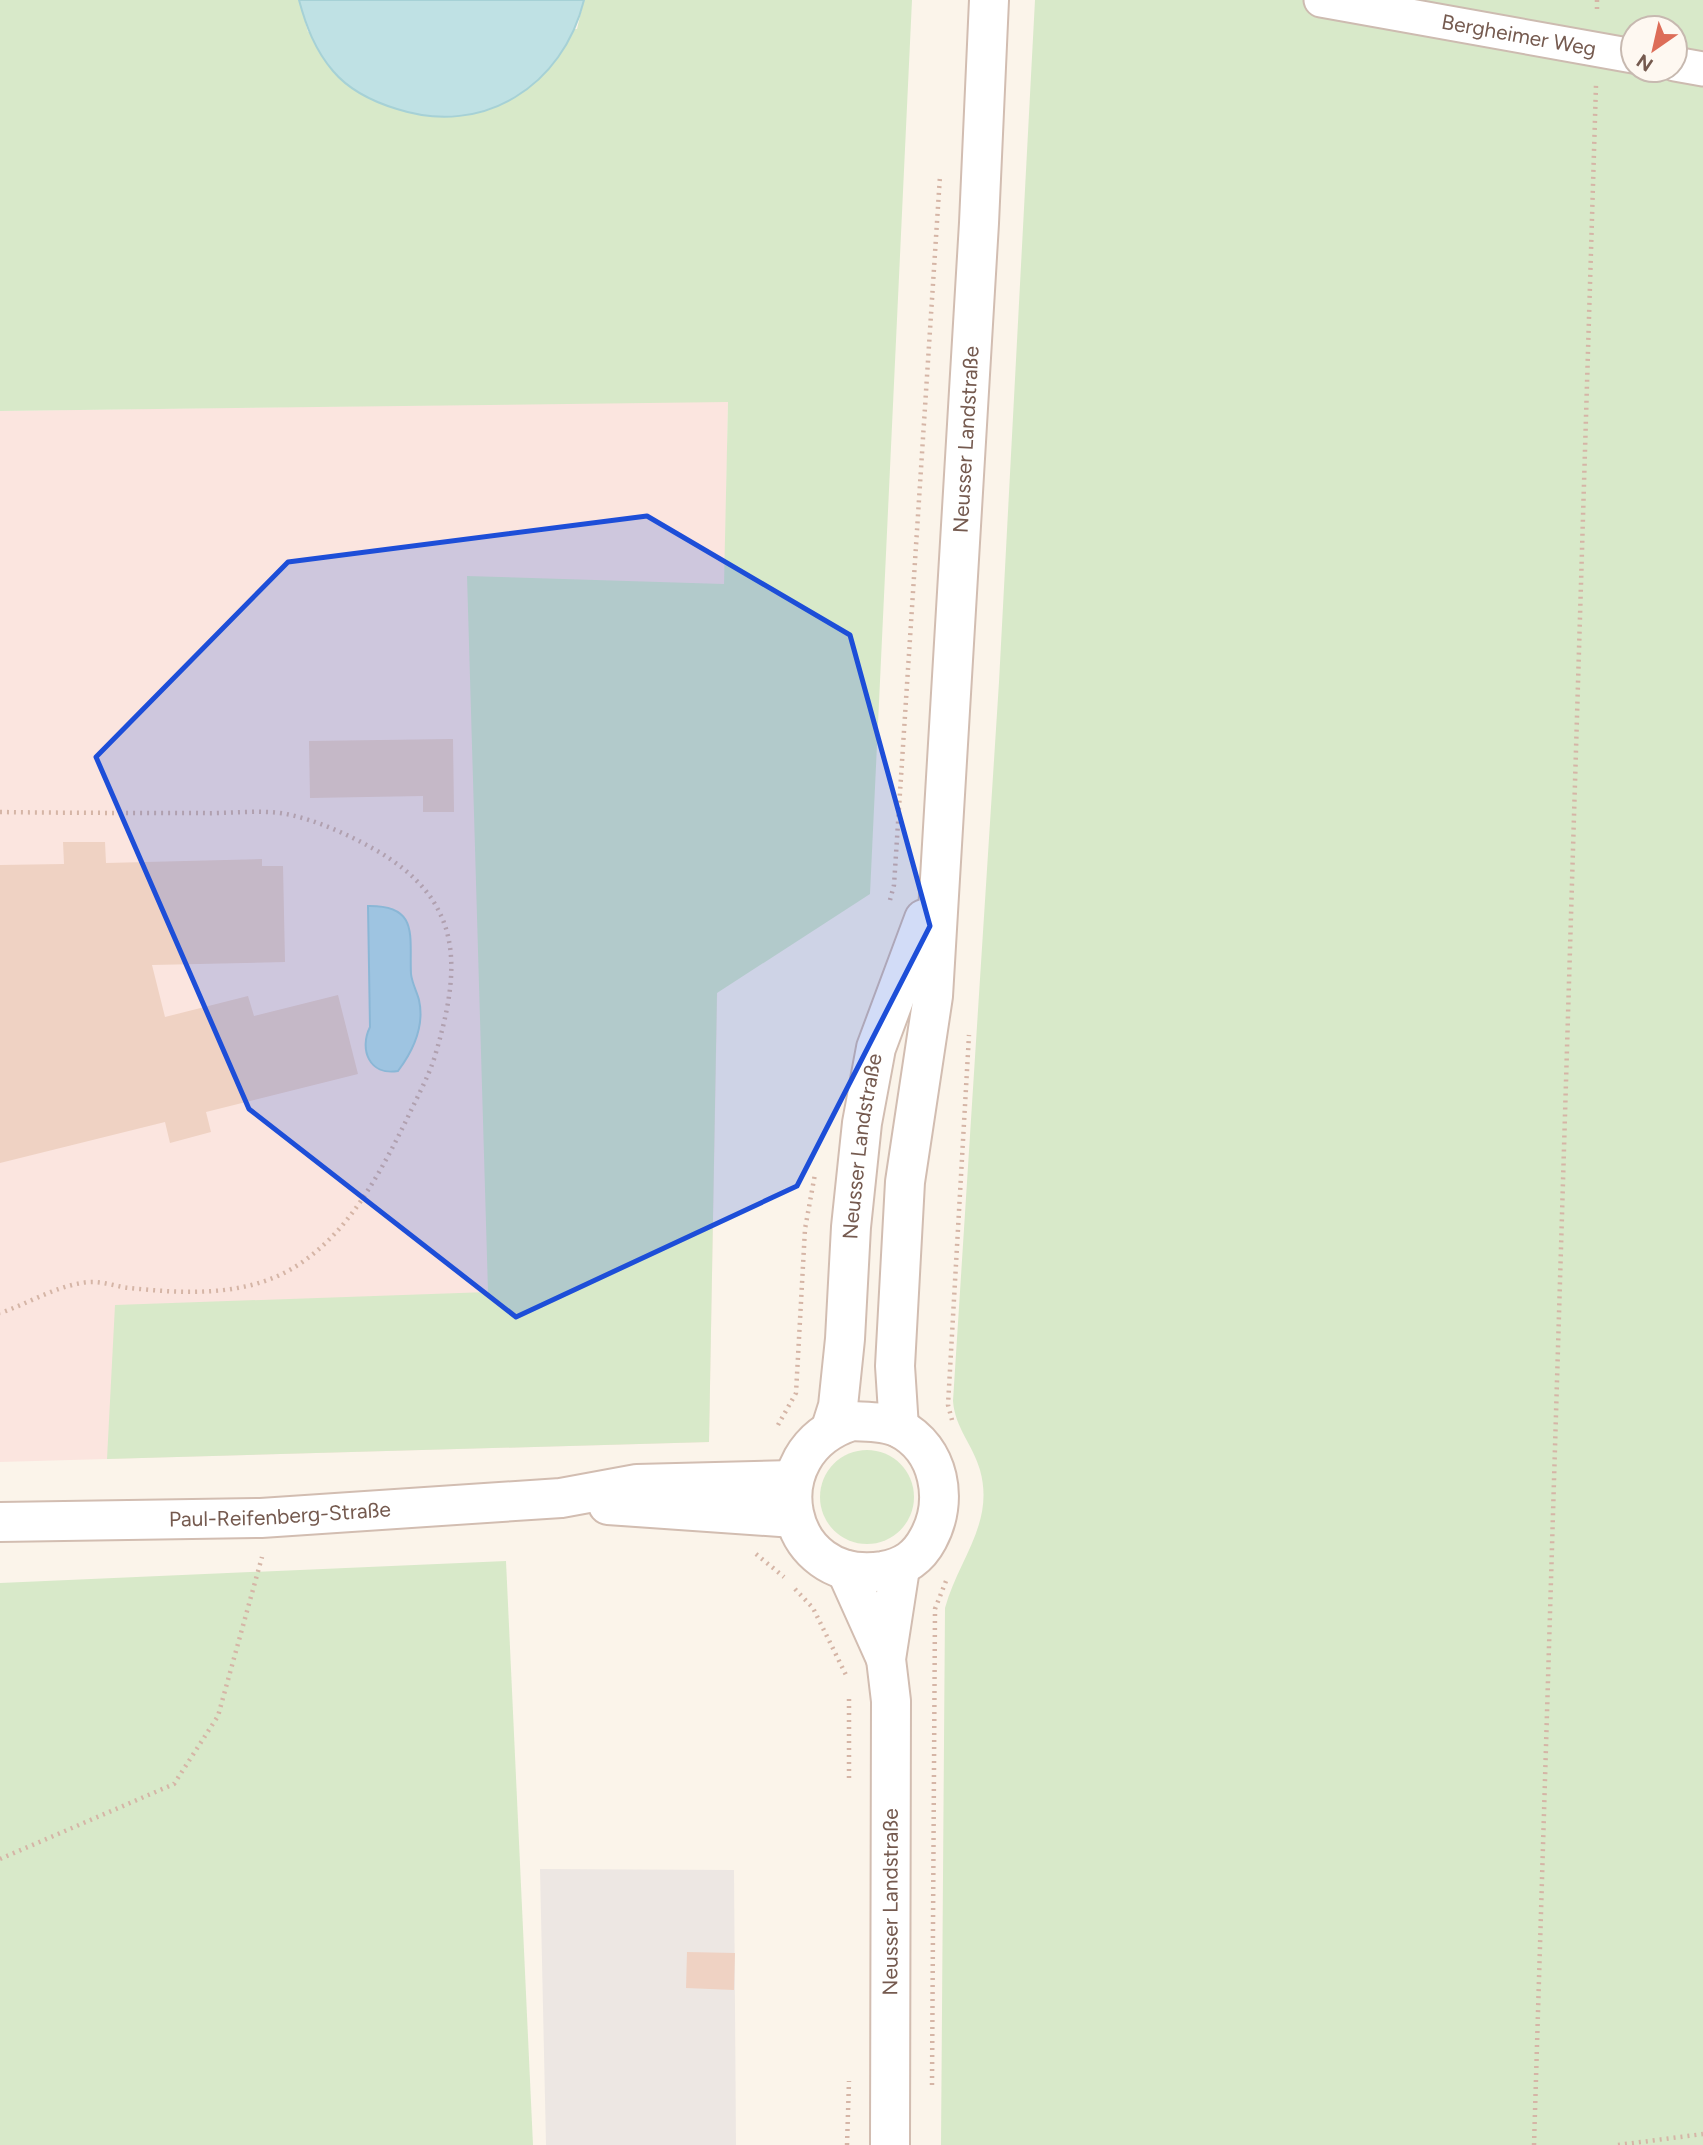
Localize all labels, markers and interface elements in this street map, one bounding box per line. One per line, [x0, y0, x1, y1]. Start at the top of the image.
street label: Bergheimer Weg [1440, 9, 1598, 61]
north arrow [1619, 14, 1689, 84]
text: N [1632, 49, 1657, 76]
street label: Neusser Landstraße [948, 345, 984, 534]
street label: Neusser Landstraße [837, 1051, 887, 1240]
street label: Paul-Reifenberg-Straße [169, 1496, 392, 1531]
street label: Neusser Landstraße [877, 1808, 903, 1996]

